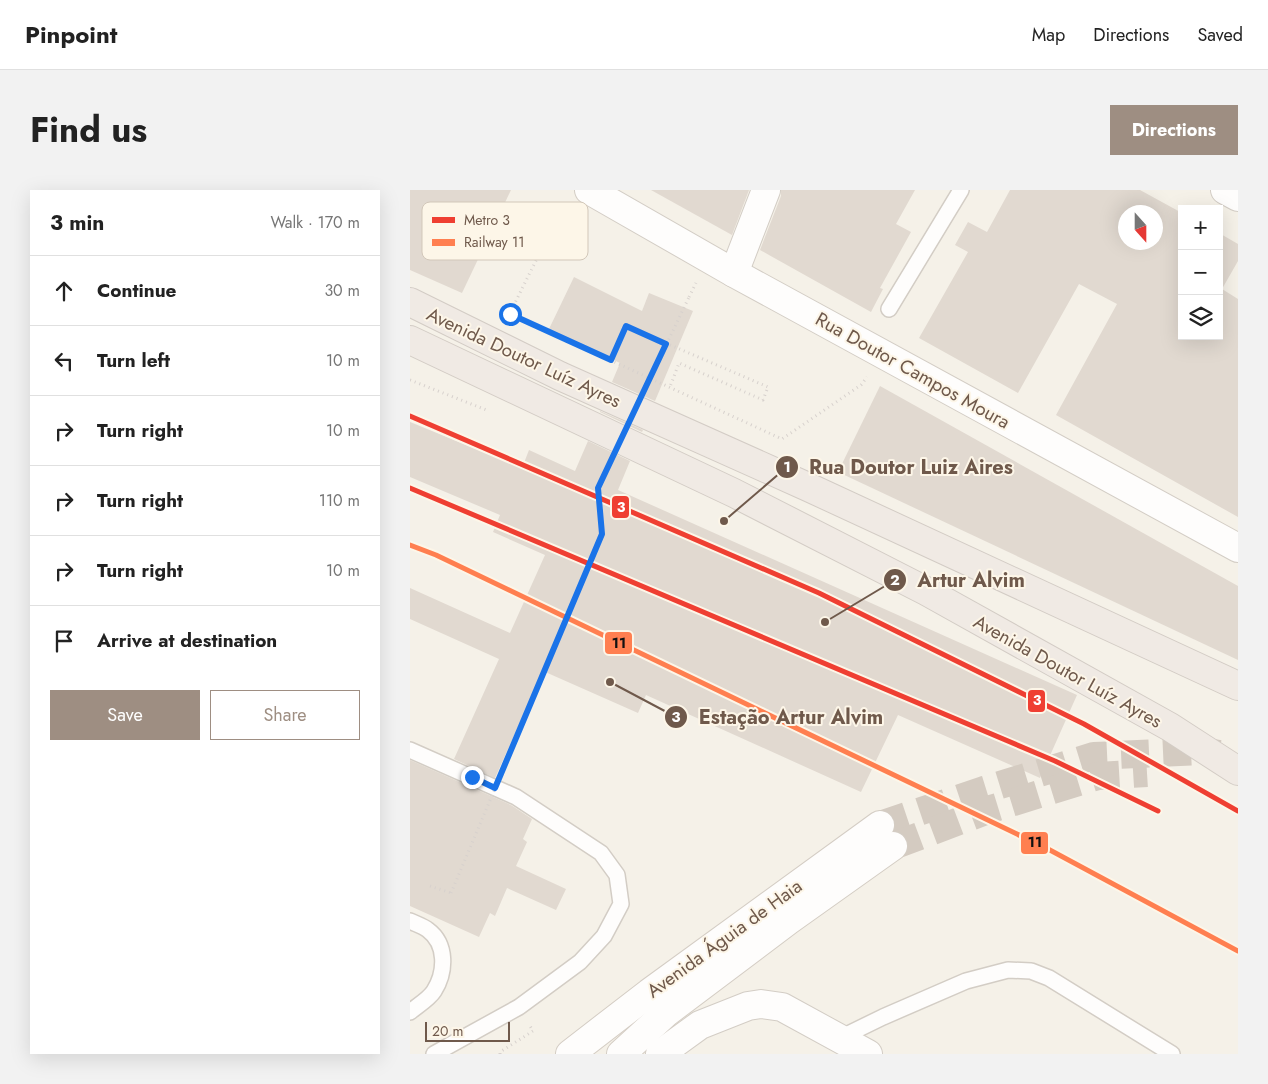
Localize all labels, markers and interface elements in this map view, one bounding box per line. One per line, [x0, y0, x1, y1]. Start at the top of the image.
text: Pinpoint [25, 17, 117, 52]
text: Map [1032, 22, 1065, 48]
text: Directions [1093, 22, 1169, 48]
text: Saved [1197, 22, 1243, 48]
text: Find us [30, 105, 147, 155]
button: Directions [1110, 105, 1238, 155]
legend [422, 202, 588, 260]
north arrow [1118, 205, 1163, 250]
map controls [1178, 205, 1223, 340]
button: + [1178, 205, 1223, 250]
text: 3 min [50, 208, 104, 238]
text: Metro 3 [464, 210, 510, 230]
text: Walk · 170 m [270, 211, 360, 234]
text: Railway 11 [464, 232, 525, 252]
button: − [1178, 250, 1223, 295]
icon: ahead [50, 277, 78, 305]
text: Continue [97, 277, 176, 304]
text: 30 m [324, 279, 360, 302]
button: layers [1178, 295, 1223, 340]
street label: Avenida Doutor Luíz Ayres [422, 301, 626, 415]
route start [499, 303, 522, 326]
street label: Rua Doutor Campos Moura [811, 306, 1015, 435]
icon: left [50, 347, 78, 375]
text: Turn left [97, 347, 170, 374]
text: 10 m [326, 349, 360, 372]
icon: right [50, 417, 78, 445]
text: Turn right [97, 417, 183, 444]
text: 10 m [326, 419, 360, 442]
callout: Rua Doutor Luiz Aires [774, 449, 1023, 484]
text: Rua Doutor Luiz Aires [809, 453, 1013, 482]
text: 1 [783, 456, 791, 478]
icon: right [50, 487, 78, 515]
text: Turn right [97, 487, 183, 514]
text: 110 m [319, 489, 360, 512]
line badge: 3 [611, 495, 630, 519]
text: 3 [617, 497, 626, 517]
icon: right [50, 557, 78, 585]
text: Turn right [97, 557, 183, 584]
text: 10 m [326, 559, 360, 582]
callout: Artur Alvim [883, 563, 1035, 598]
text: Artur Alvim [916, 566, 1025, 595]
text: 2 [890, 569, 900, 591]
street label: Avenida Doutor Luíz Ayres [969, 608, 1167, 735]
icon: arrive [50, 627, 78, 655]
text: Arrive at destination [97, 627, 277, 654]
line badge: 11 [604, 631, 633, 655]
text: 11 [612, 633, 626, 653]
line badge: 3 [1027, 689, 1046, 713]
button: Save [50, 690, 200, 740]
button: Share [210, 690, 360, 740]
text: 3 [1033, 690, 1042, 710]
callout: Estação Artur Alvim [664, 700, 893, 735]
text: Estação Artur Alvim [699, 703, 883, 732]
text: 3 [671, 706, 681, 728]
route end [461, 766, 484, 789]
line badge: 11 [1020, 831, 1049, 855]
text: 11 [1028, 832, 1042, 852]
street label: Avenida Águia de Haia [641, 873, 808, 1004]
scale bar [425, 1019, 510, 1042]
text: 20 m [432, 1021, 464, 1041]

